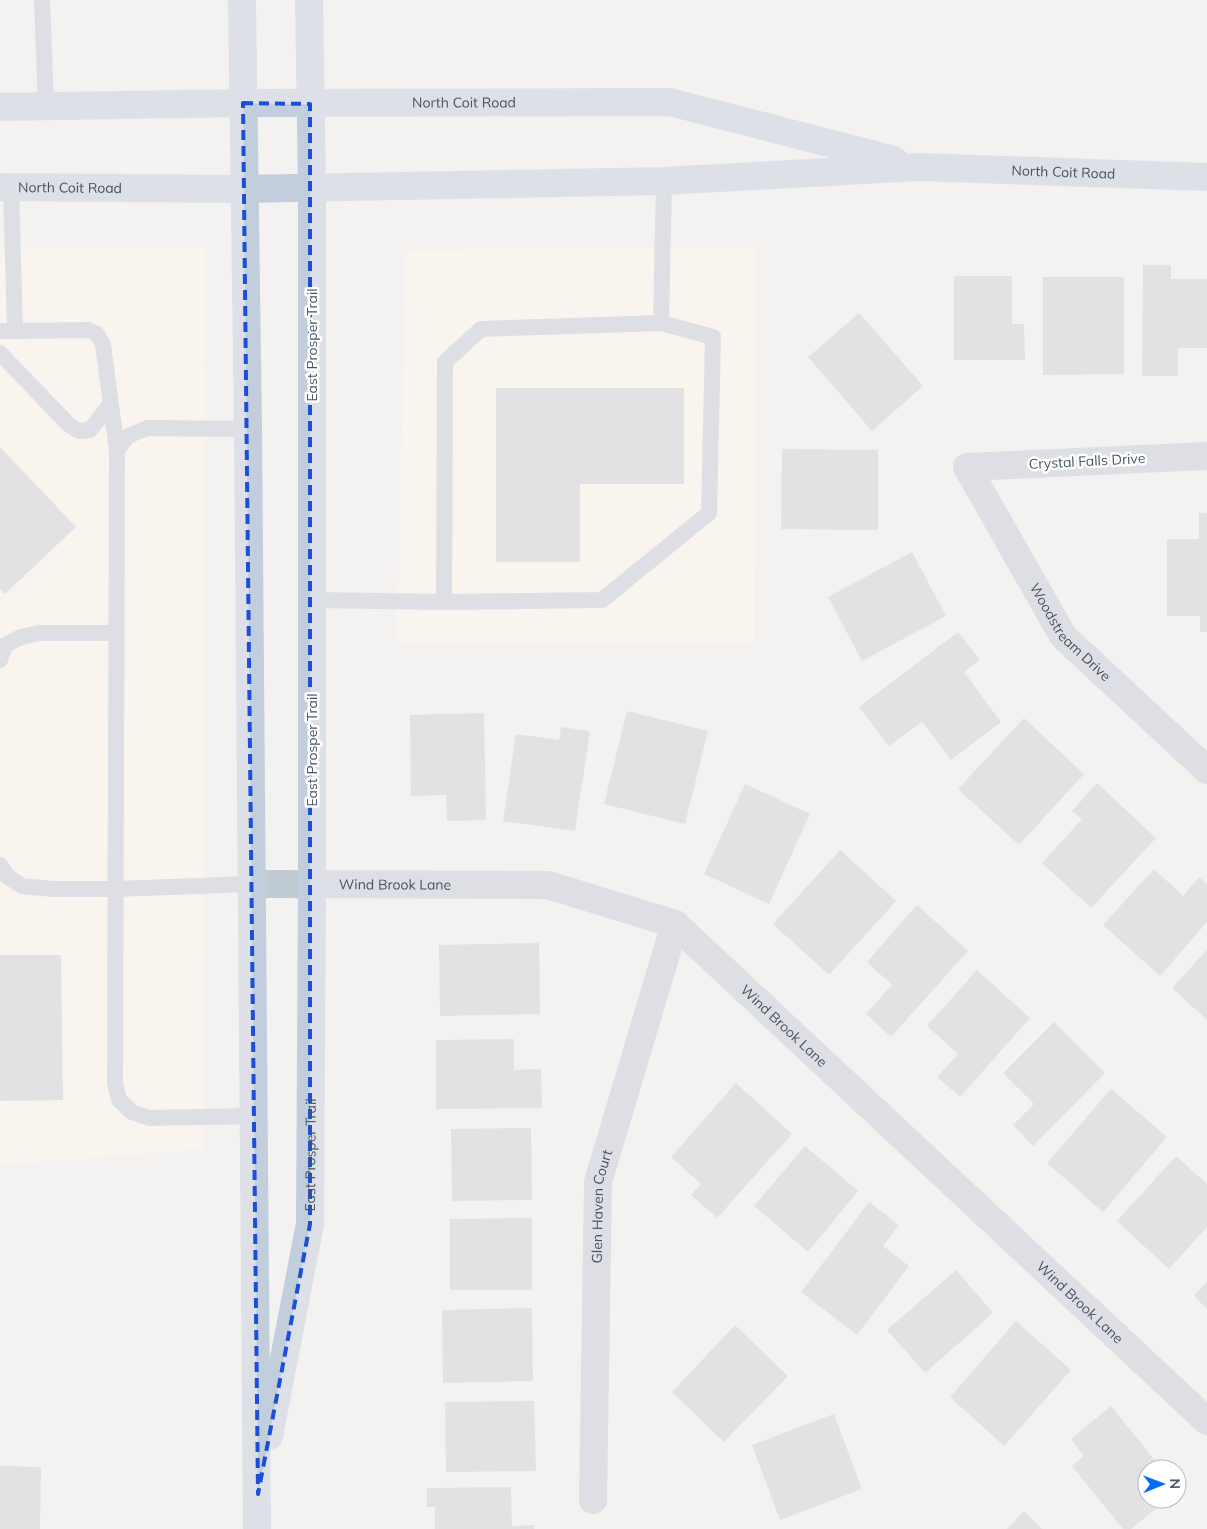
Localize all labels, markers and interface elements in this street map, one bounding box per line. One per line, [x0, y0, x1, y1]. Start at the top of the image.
street label: North Coit Road [412, 93, 516, 112]
street label: North Coit Road [1011, 161, 1116, 183]
street label: North Coit Road [18, 178, 122, 197]
street label: East Prosper Trail [303, 288, 321, 402]
street label: Crystal Falls Drive [1028, 449, 1146, 473]
street label: Woodstream Drive [1026, 580, 1115, 685]
street label: East Prosper Trail [303, 693, 321, 807]
street label: Wind Brook Lane [339, 875, 451, 894]
street label: Wind Brook Lane [737, 981, 831, 1071]
street label: East Prosper Trail [301, 1098, 320, 1212]
street label: Glen Haven Court [588, 1147, 616, 1263]
street label: Wind Brook Lane [1033, 1257, 1127, 1347]
north arrow [1137, 1459, 1187, 1509]
text: N [1166, 1478, 1184, 1489]

